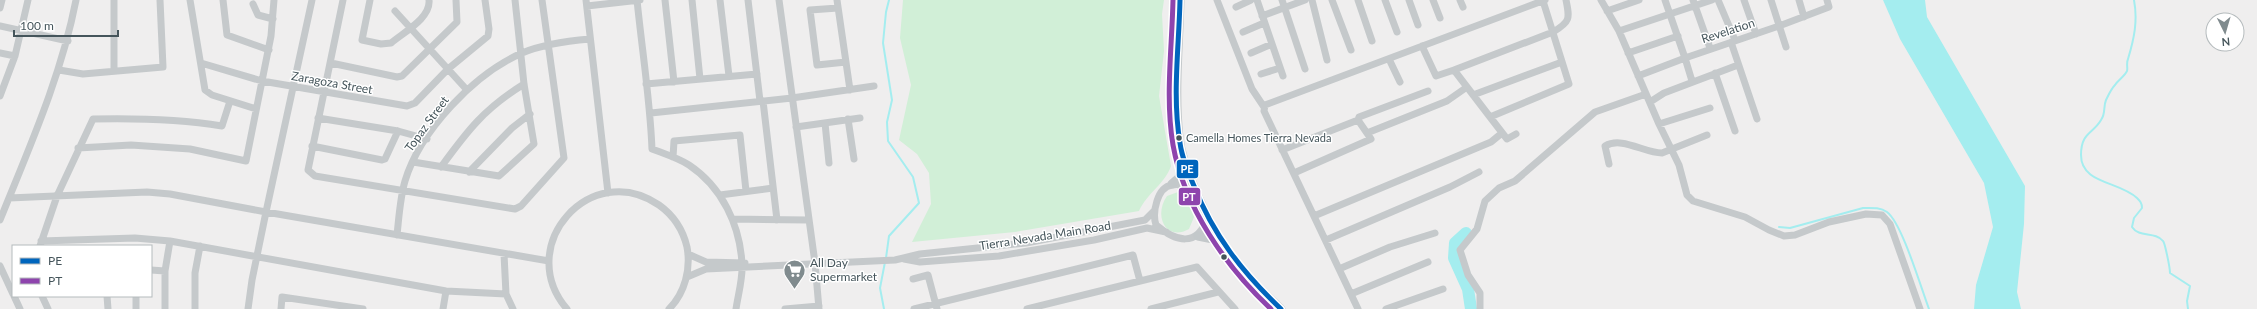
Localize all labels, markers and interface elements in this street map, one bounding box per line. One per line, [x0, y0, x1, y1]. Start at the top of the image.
scale bar [14, 12, 118, 38]
north arrow [2205, 12, 2245, 52]
street label: Revelation [1699, 15, 1756, 46]
text: 100 m [20, 18, 54, 33]
text: N [2221, 36, 2231, 49]
street label: Zaragoza Street [290, 68, 375, 97]
street label: Topaz Street [401, 92, 452, 154]
place label: Camella Homes Tierra Nevada [1186, 131, 1331, 144]
marker: Camella Homes Tierra Nevada [1174, 133, 1184, 143]
line badge: PE [1176, 159, 1199, 179]
text: PE [1180, 162, 1194, 175]
line badge: PT [1178, 187, 1201, 206]
text: PT [1182, 190, 1196, 203]
street label: Tierra Nevada Main Road [978, 218, 1112, 253]
legend [12, 245, 152, 297]
unlabelled marker [1219, 252, 1229, 262]
text: PE [48, 253, 62, 268]
place label: All Day Supermarket [810, 255, 878, 284]
supermarket icon: All Day Supermarket [782, 257, 808, 290]
text: PT [48, 273, 62, 288]

